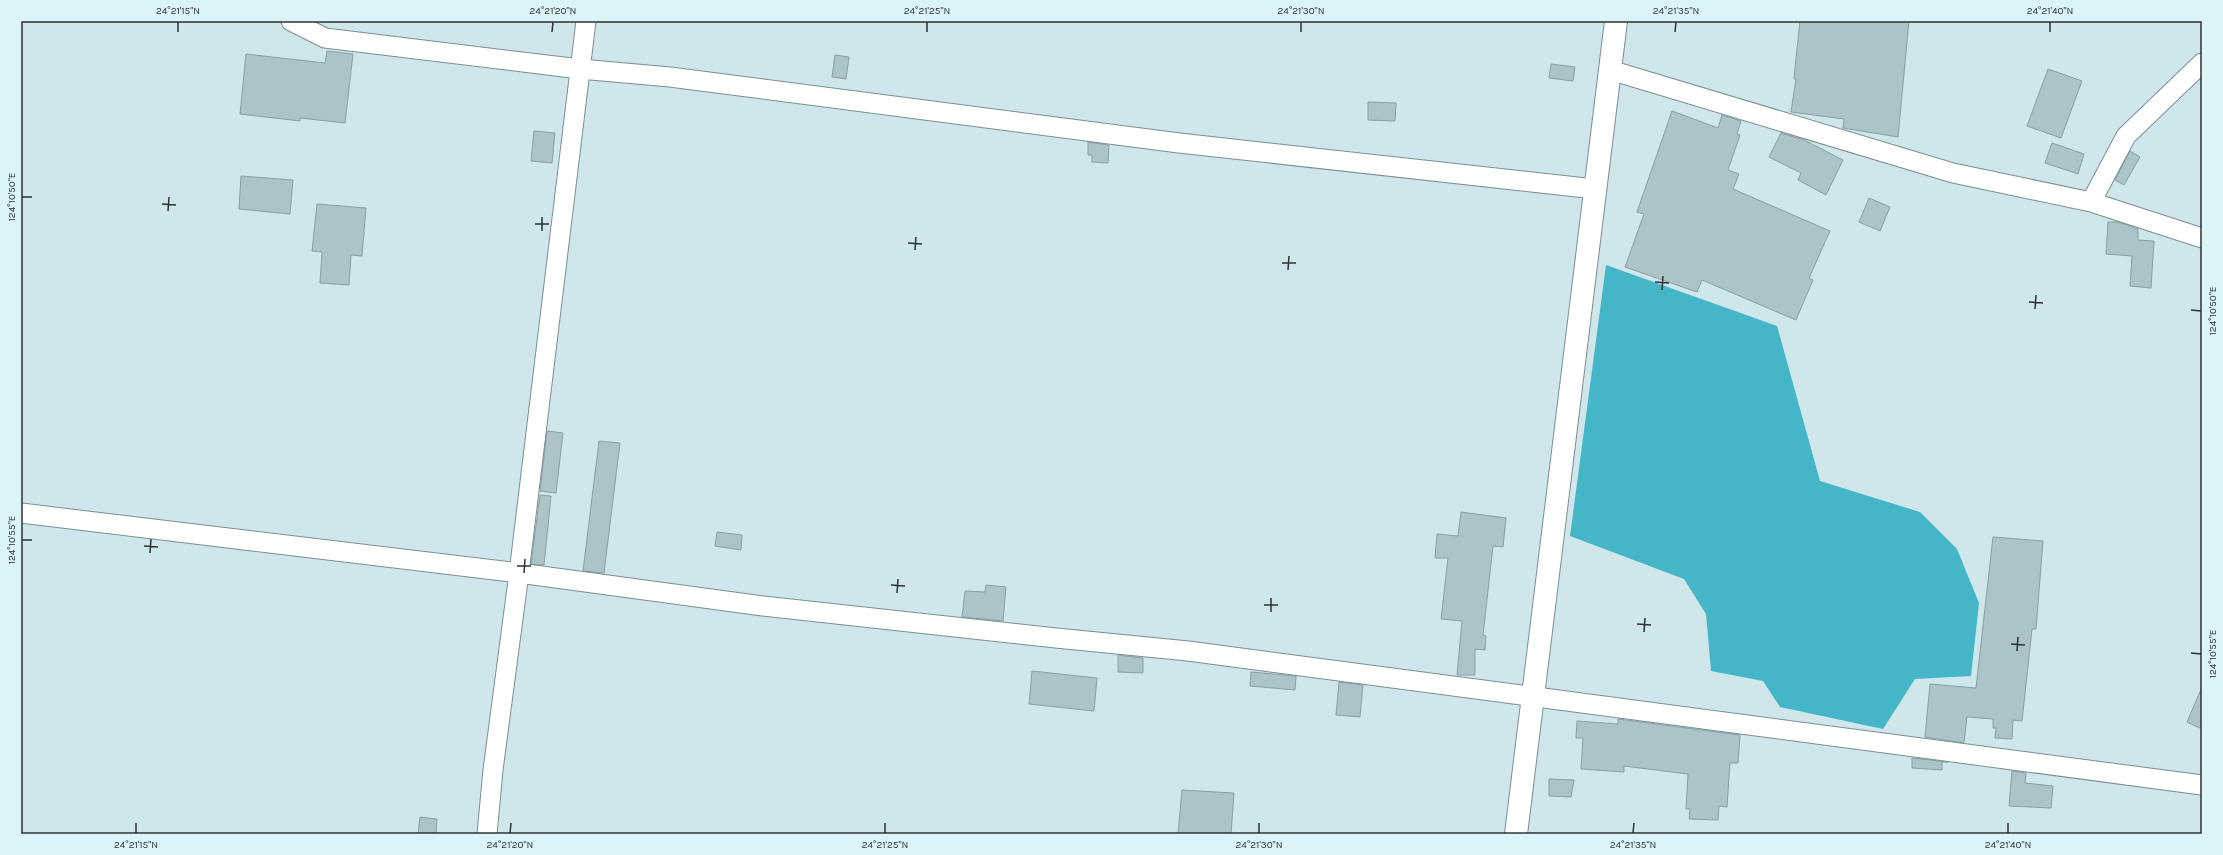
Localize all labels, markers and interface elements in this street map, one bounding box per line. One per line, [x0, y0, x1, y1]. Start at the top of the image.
text: 24°21'15"N [156, 5, 200, 17]
text: 24°21'20"N [530, 5, 576, 17]
text: 24°21'25"N [904, 5, 950, 17]
text: 24°21'30"N [1278, 5, 1324, 17]
text: 24°21'35"N [1653, 5, 1699, 17]
text: 24°21'40"N [2027, 5, 2073, 17]
text: 124°10'50"E [6, 173, 18, 221]
text: 124°10'50"E [2207, 287, 2219, 335]
text: 124°10'55"E [6, 516, 18, 564]
text: 124°10'55"E [2207, 630, 2219, 678]
text: 24°21'15"N [114, 839, 158, 851]
text: 24°21'20"N [487, 839, 533, 851]
text: 24°21'25"N [862, 839, 908, 851]
text: 24°21'30"N [1236, 839, 1282, 851]
text: 24°21'35"N [1610, 839, 1656, 851]
text: 24°21'40"N [1985, 839, 2031, 851]

